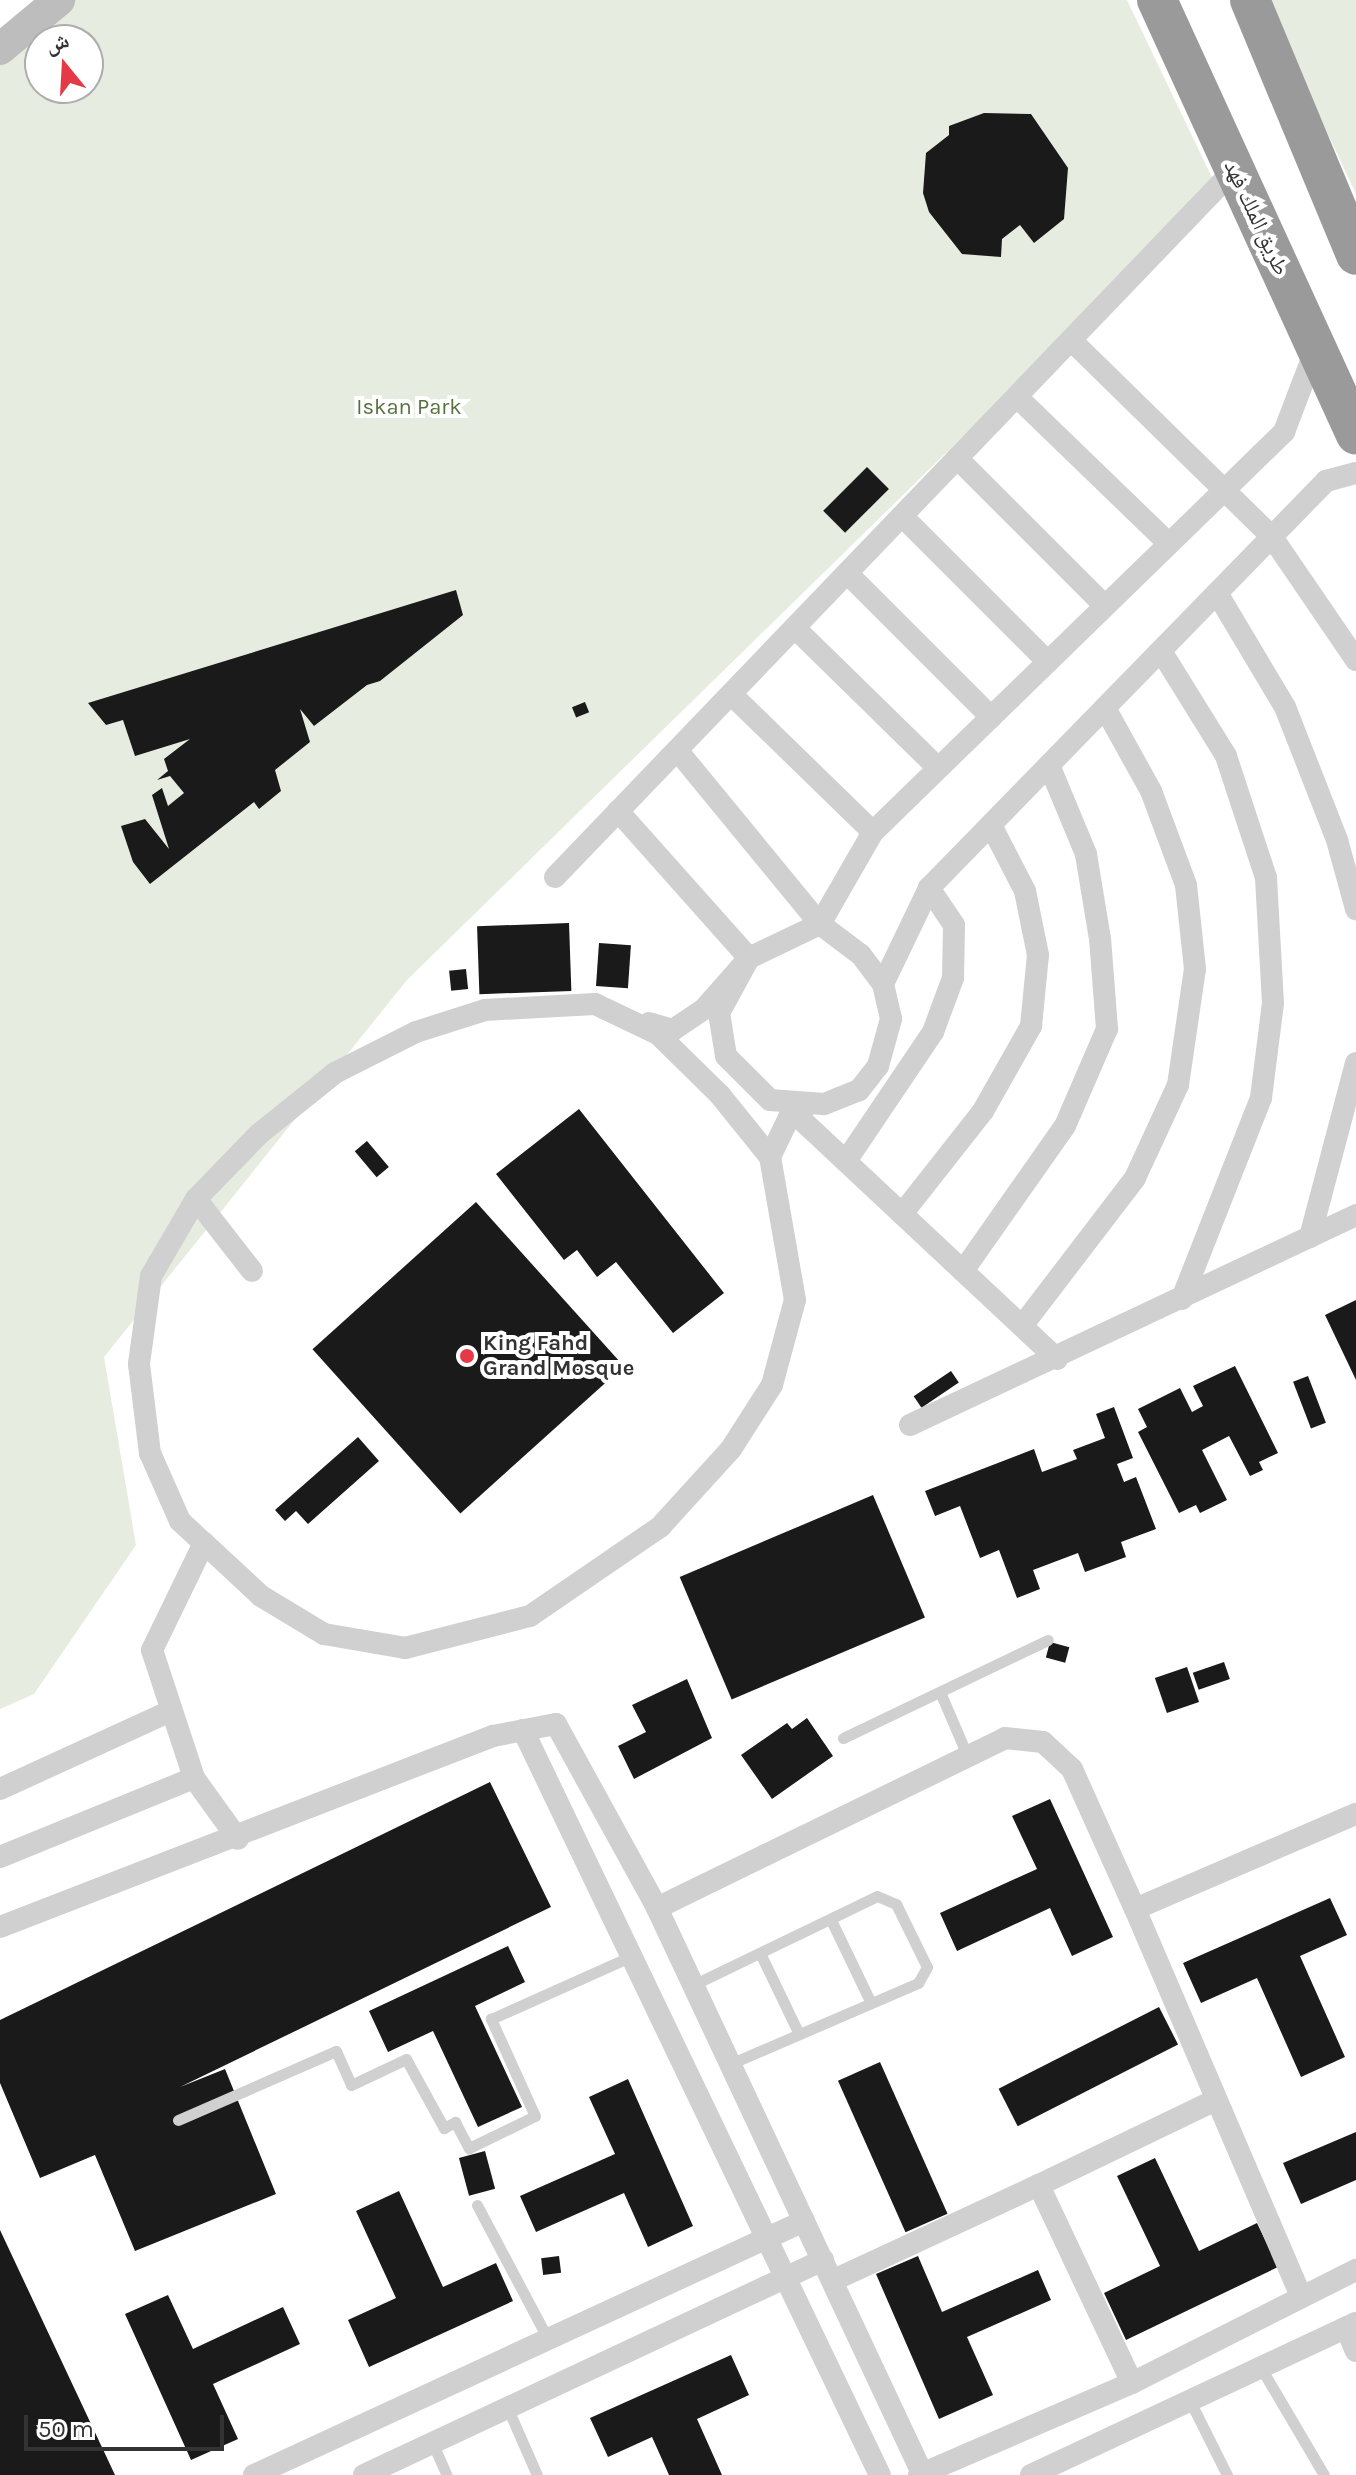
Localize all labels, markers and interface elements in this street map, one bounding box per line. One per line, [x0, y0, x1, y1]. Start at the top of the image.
north arrow [24, 24, 104, 104]
text: ش [42, 27, 72, 59]
street label: طريق الملك فهد [1218, 156, 1294, 280]
park label: Iskan Park [356, 395, 462, 421]
place label: King Fahd Grand Mosque [483, 1330, 634, 1382]
marker: King Fahd Grand Mosque [458, 1347, 476, 1365]
scale bar [28, 2399, 228, 2449]
text: 50 m [38, 2415, 94, 2443]

